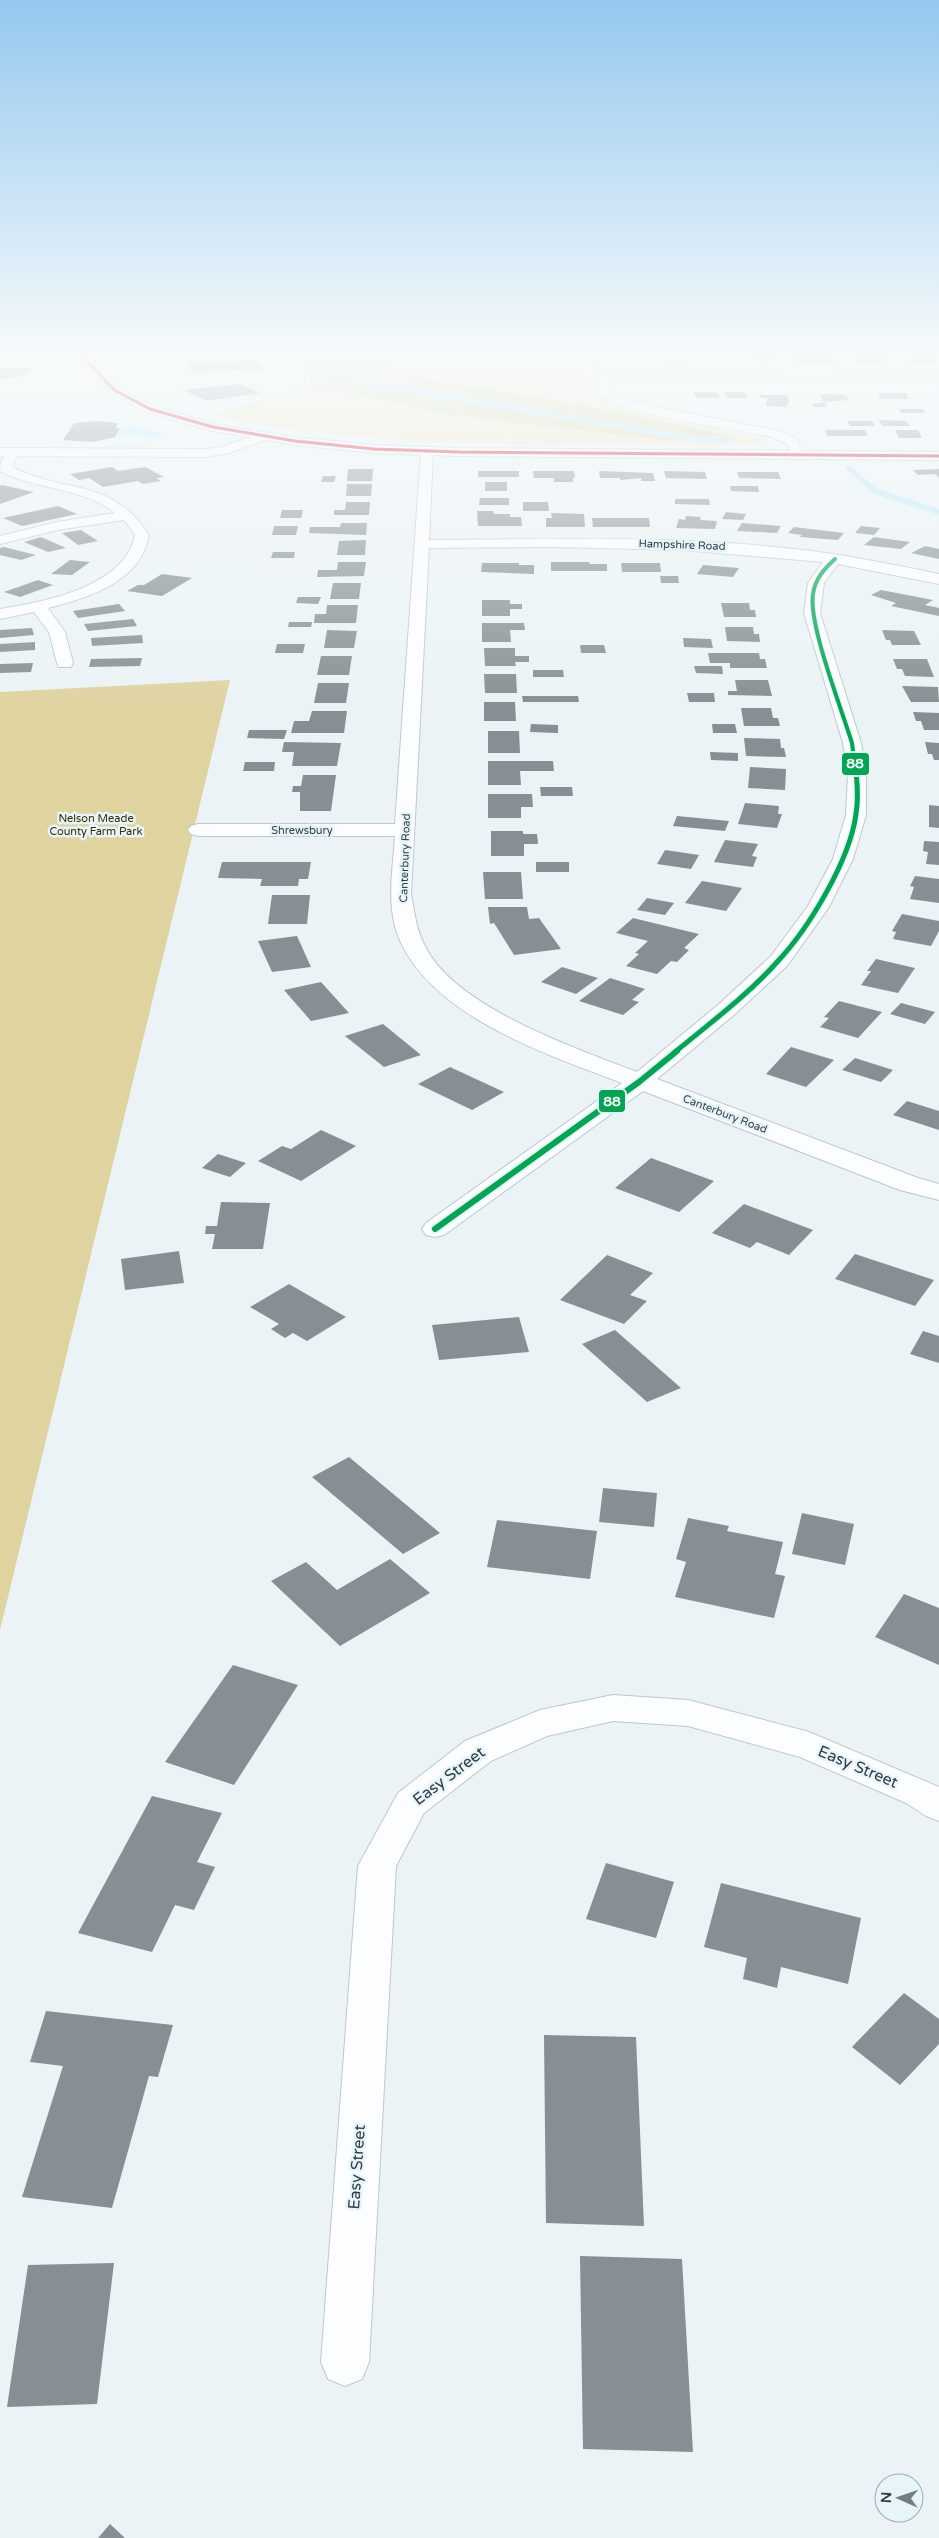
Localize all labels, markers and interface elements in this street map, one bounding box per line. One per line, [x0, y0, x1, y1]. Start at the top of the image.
street label: Hampshire Road [638, 537, 726, 553]
line badge: 88 [841, 752, 870, 776]
text: 88 [846, 755, 864, 772]
park label: Nelson Meade County Farm Park [49, 812, 143, 838]
street label: Canterbury Road [397, 813, 413, 903]
street label: Shrewsbury [271, 824, 333, 837]
line badge: 88 [598, 1089, 626, 1113]
street label: Canterbury Road [681, 1092, 769, 1136]
text: 88 [603, 1093, 621, 1110]
street label: Easy Street [815, 1741, 901, 1793]
street label: Easy Street [409, 1742, 489, 1810]
street label: Easy Street [344, 2124, 370, 2210]
north arrow [874, 2473, 924, 2523]
text: N [878, 2492, 895, 2503]

